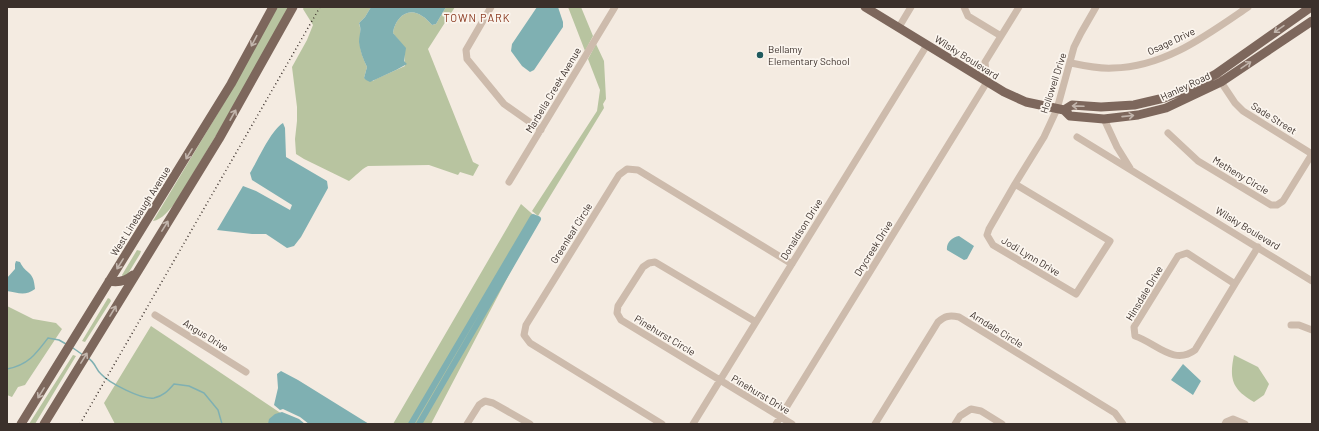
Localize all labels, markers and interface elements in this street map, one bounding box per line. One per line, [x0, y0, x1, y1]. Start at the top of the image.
district label: TOWN PARK [443, 11, 511, 24]
street label: Osage Drive [1145, 25, 1197, 57]
one-way arrow [1274, 25, 1285, 33]
street label: Wilsky Boulevard [933, 32, 1001, 82]
one-way arrow [250, 35, 258, 47]
place label: Bellamy Elementary School [768, 43, 849, 67]
street label: Marbella Creek Avenue [523, 45, 583, 135]
marker: Bellamy Elementary School [755, 50, 765, 60]
street label: Hollowell Drive [1038, 51, 1068, 115]
one-way arrow [1240, 61, 1251, 69]
street label: Hanley Road [1158, 69, 1212, 103]
street label: Sade Street [1249, 99, 1299, 137]
one-way arrow [1072, 102, 1085, 110]
one-way arrow [229, 109, 237, 121]
one-way arrow [1121, 112, 1134, 120]
one-way arrow [185, 148, 193, 159]
street label: Metheny Circle [1211, 153, 1271, 197]
street label: West Linebaugh Avenue [108, 164, 172, 258]
street label: Donaldson Drive [777, 196, 825, 262]
street label: Greenleaf Circle [548, 201, 594, 265]
street label: Wilsky Boulevard [1213, 204, 1283, 252]
street label: Drycreek Drive [851, 218, 895, 278]
one-way arrow [161, 221, 169, 232]
street label: Jodi Lynn Drive [999, 234, 1063, 278]
one-way arrow [116, 258, 124, 269]
street label: Hinsdale Drive [1123, 263, 1165, 323]
one-way arrow [109, 305, 117, 317]
street label: Arndale Circle [968, 308, 1026, 350]
street label: Pinehurst Circle [632, 312, 698, 358]
street label: Angus Drive [181, 316, 231, 354]
one-way arrow [80, 353, 88, 364]
street label: Pinehurst Drive [730, 372, 792, 416]
one-way arrow [37, 387, 45, 398]

